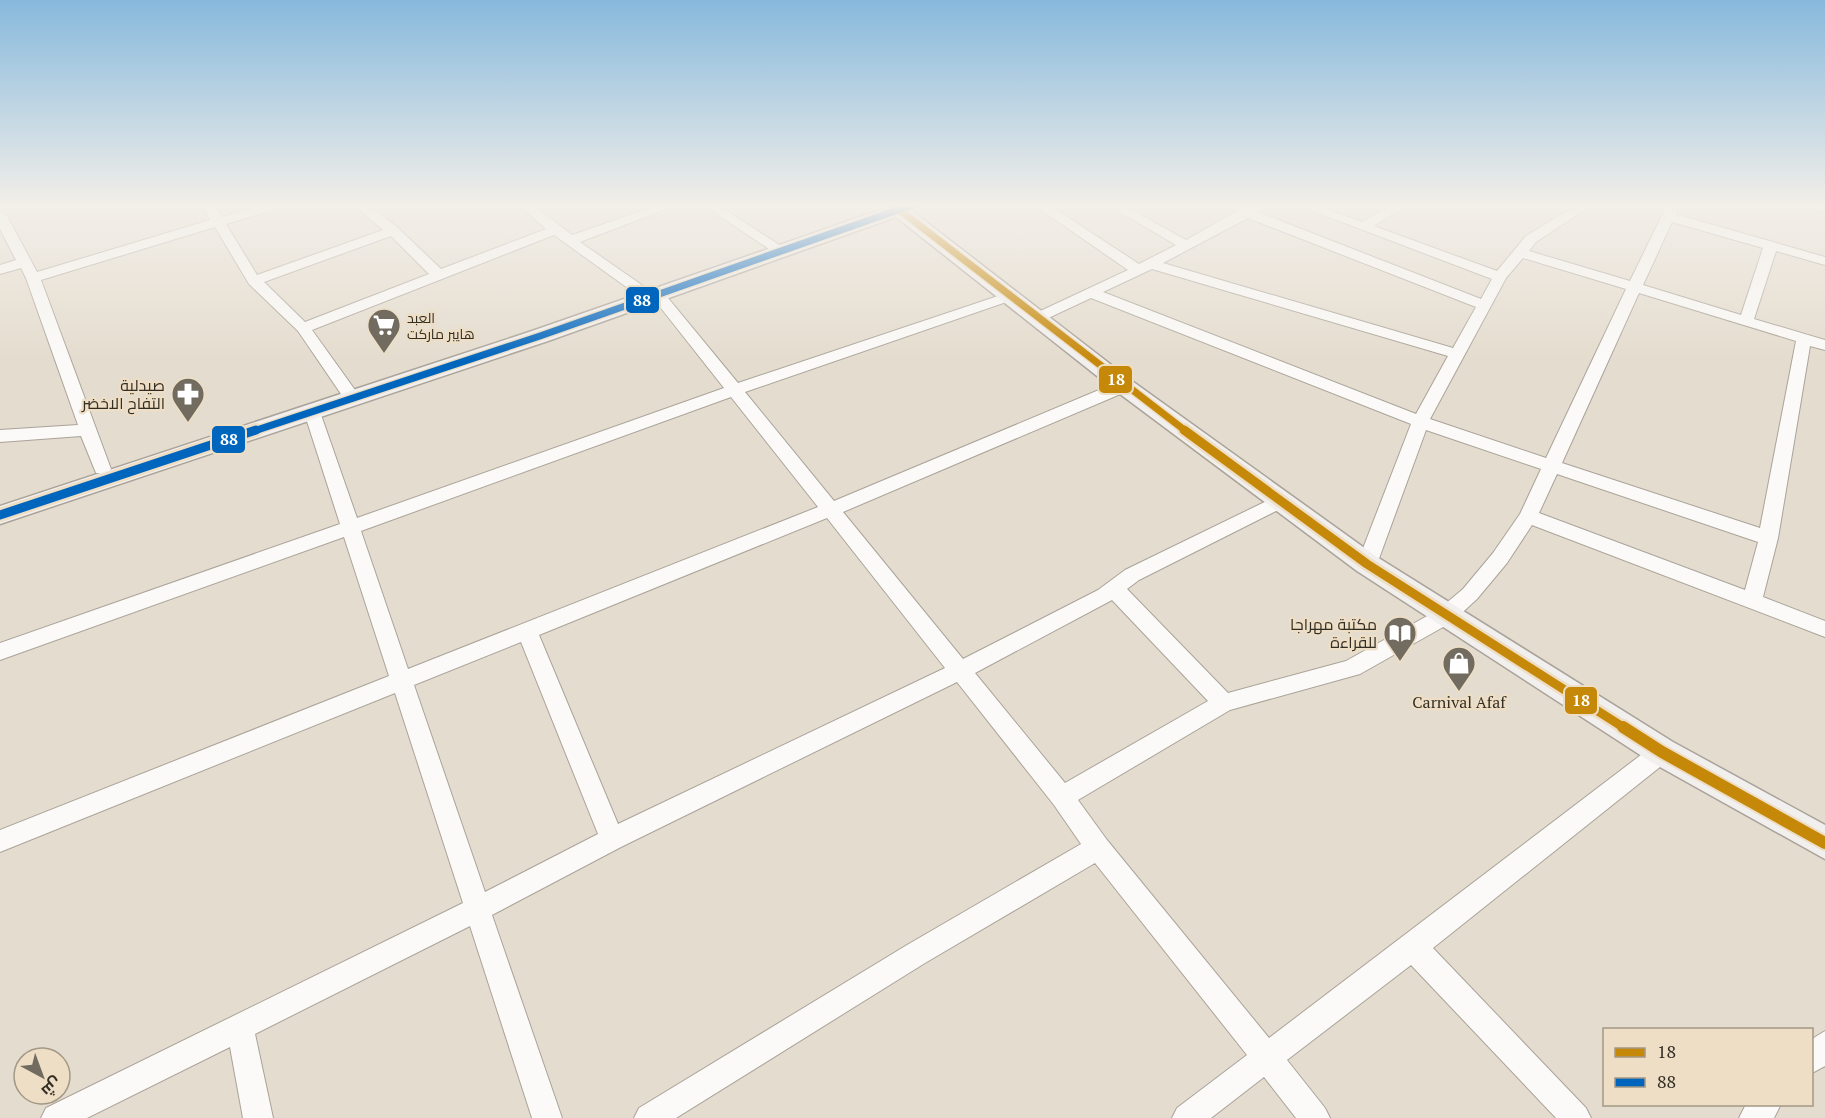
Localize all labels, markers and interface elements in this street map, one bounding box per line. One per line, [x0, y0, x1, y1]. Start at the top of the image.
line badge: 88 [625, 286, 660, 314]
text: 88 [633, 289, 651, 311]
supermarket icon: العبد هايبر ماركت [366, 307, 402, 354]
place label: العبد هايبر ماركت [407, 308, 475, 343]
line badge: 18 [1098, 365, 1133, 394]
text: 18 [1107, 368, 1125, 390]
place label: صيدلية التفاح الاخضر [81, 374, 165, 415]
pharmacy icon: صيدلية التفاح الاخضر [170, 376, 206, 423]
line badge: 88 [211, 425, 246, 454]
text: 88 [220, 428, 238, 450]
place label: مكتبة مهراجا للقراءة [1290, 613, 1377, 653]
library icon: مكتبة مهراجا للقراءة [1382, 615, 1418, 662]
shop icon: Carnival Afaf [1441, 645, 1477, 692]
line badge: 18 [1564, 686, 1598, 715]
text: 18 [1572, 689, 1590, 711]
place label: Carnival Afaf [1412, 691, 1507, 713]
legend [1603, 1028, 1813, 1106]
text: 18 [1657, 1039, 1676, 1063]
north arrow [12, 1046, 72, 1106]
text: 88 [1657, 1069, 1676, 1093]
text: ش [37, 1072, 67, 1102]

